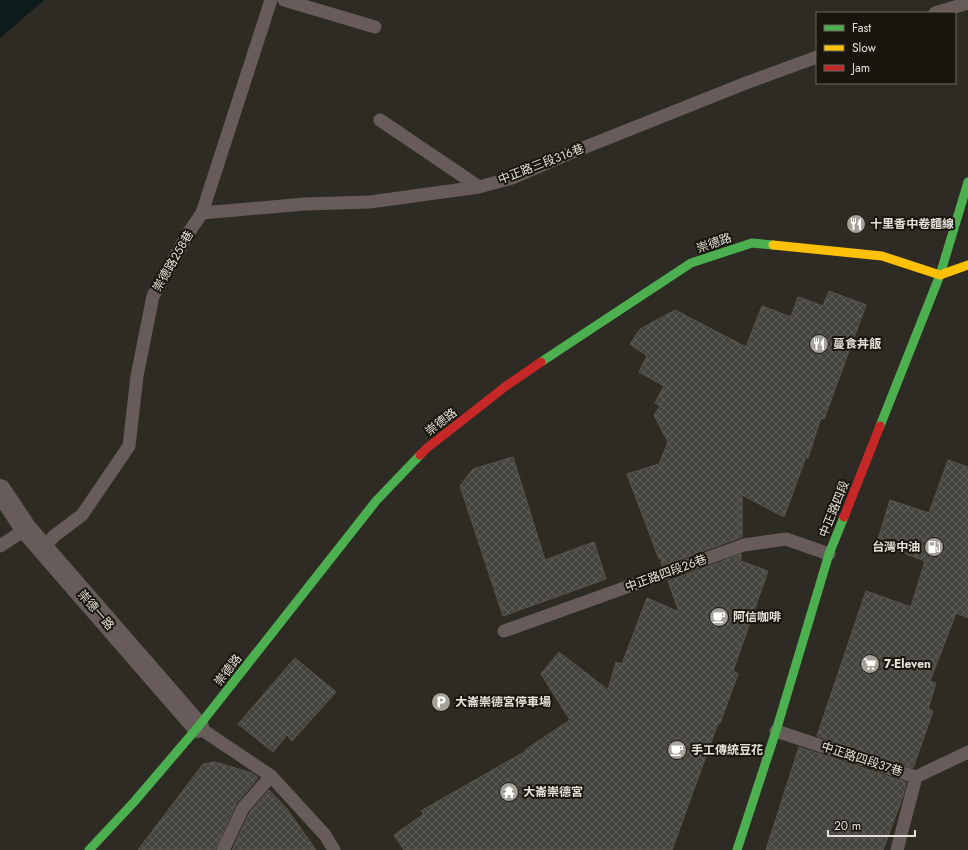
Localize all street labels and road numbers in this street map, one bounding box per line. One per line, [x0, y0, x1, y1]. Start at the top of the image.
street label: 中正路三段316巷 [495, 139, 587, 189]
street label: 崇德路258巷 [148, 227, 198, 295]
street label: 崇德路 [694, 229, 734, 257]
street label: 崇德路 [421, 404, 461, 440]
street label: 中正路四段 [814, 478, 854, 540]
street label: 中正路四段26巷 [623, 550, 709, 596]
street label: 崇德一路 [73, 586, 119, 634]
street label: 崇德路 [210, 650, 246, 690]
street label: 中正路四段37巷 [819, 737, 905, 781]

